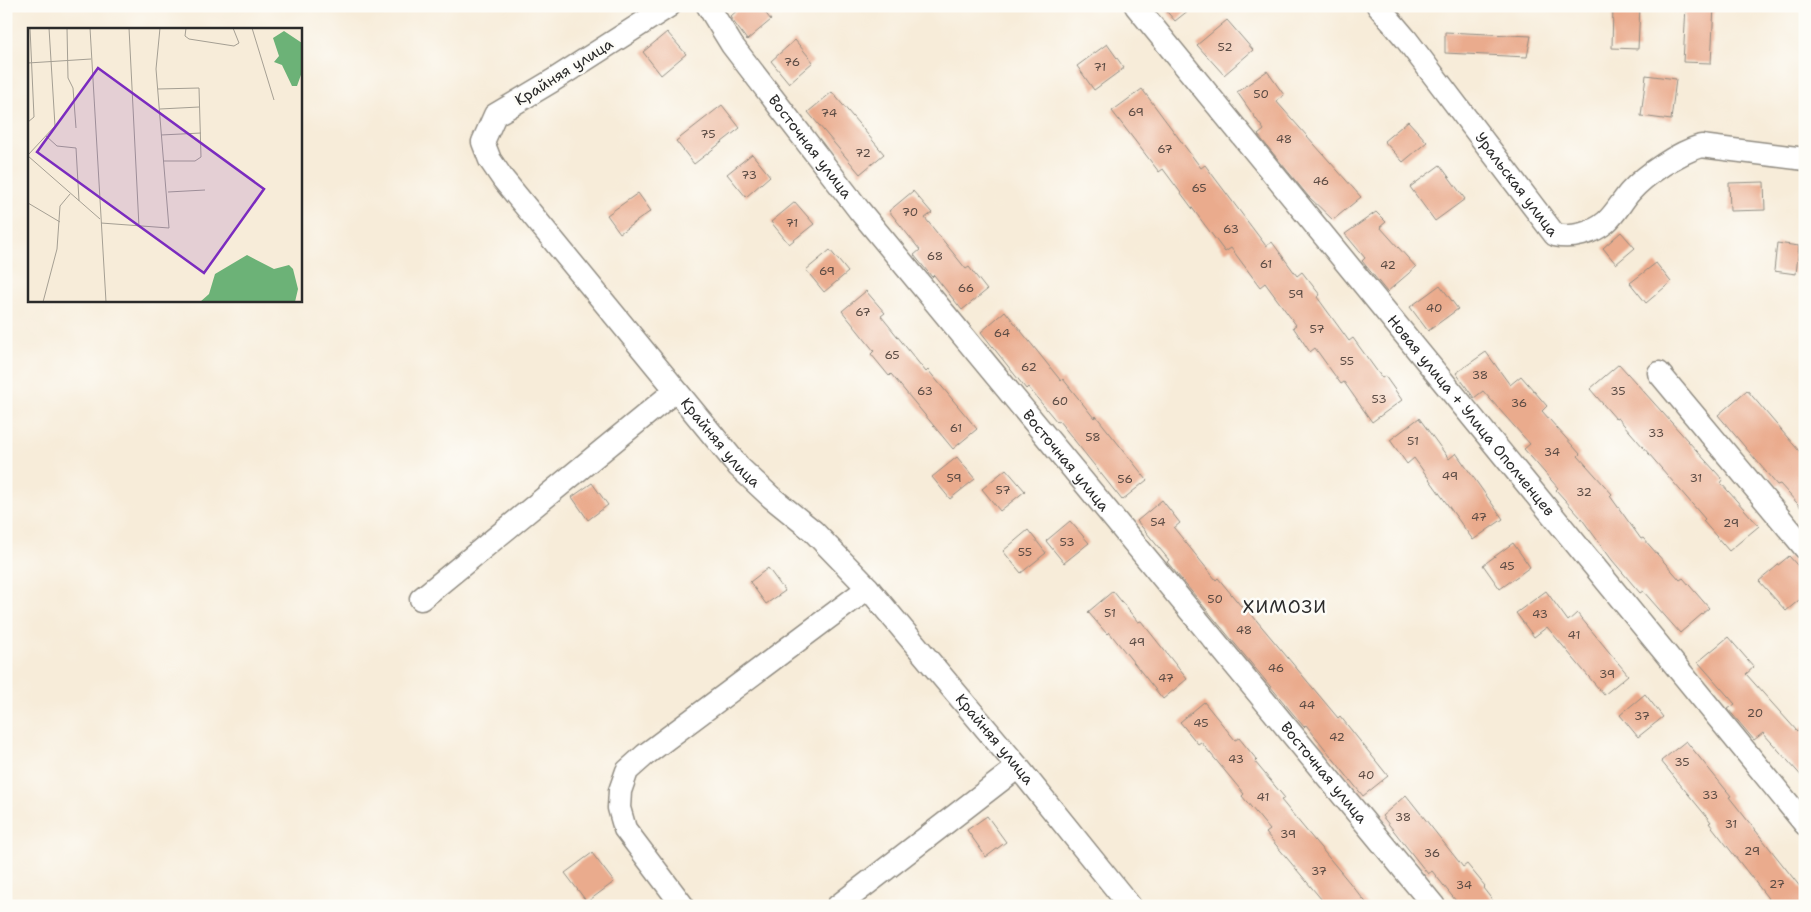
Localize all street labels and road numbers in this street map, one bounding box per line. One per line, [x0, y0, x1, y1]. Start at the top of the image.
street label: Крайняя улица [511, 33, 618, 110]
street label: Восточная улица [764, 91, 857, 203]
street label: Уральская улица [1470, 128, 1563, 241]
street label: Новая улица + Улица Ополченцев [1383, 311, 1559, 520]
street label: Крайняя улица [676, 394, 765, 492]
street label: Восточная улица [1018, 406, 1114, 516]
street label: Крайняя улица [951, 690, 1039, 789]
street label: Восточная улица [1276, 718, 1372, 828]

